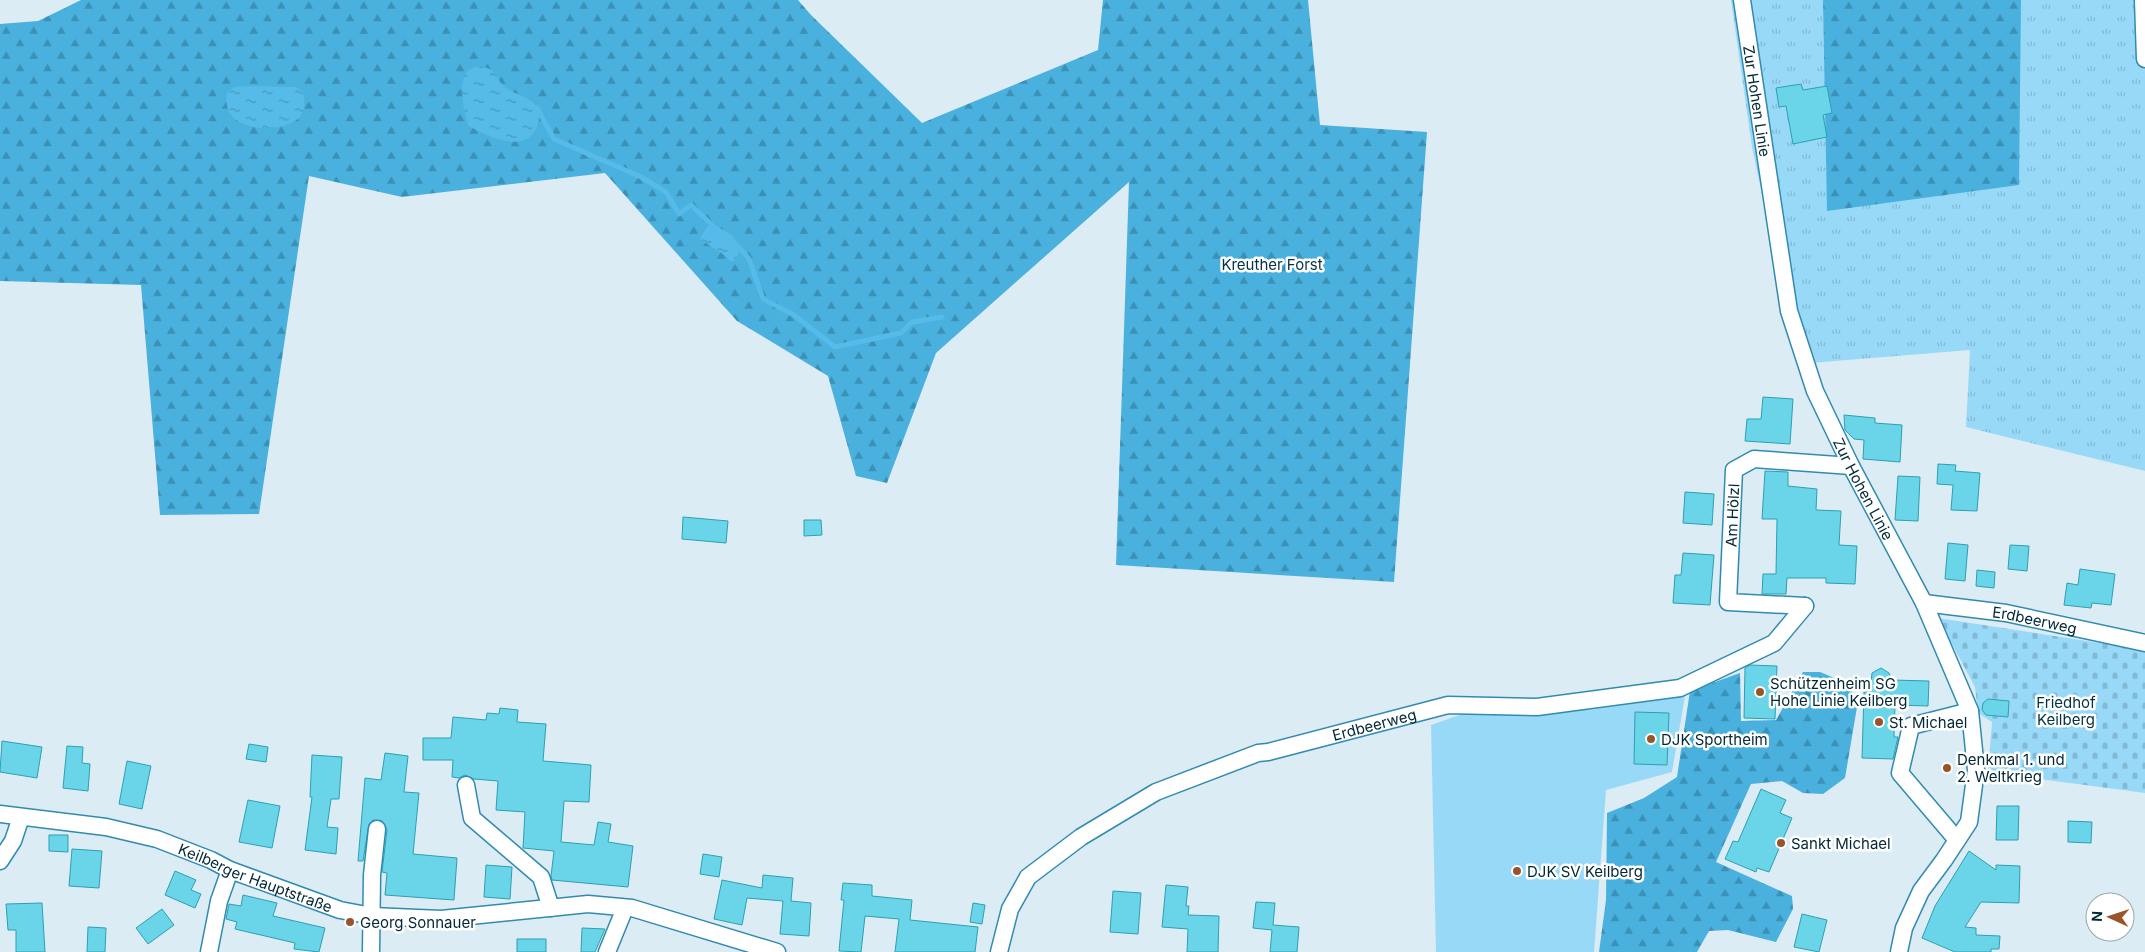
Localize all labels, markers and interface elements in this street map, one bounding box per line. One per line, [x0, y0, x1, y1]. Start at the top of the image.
street label: Zur Hohen Linie [1739, 44, 1775, 158]
park label: Kreuther Forst [1221, 255, 1323, 274]
street label: Zur Hohen Linie [1829, 435, 1898, 543]
street label: Am Hölzl [1721, 483, 1743, 547]
street label: Erdbeerweg [1991, 602, 2079, 638]
place label: Schützenheim SG Hohe Linie Keilberg [1770, 674, 1908, 710]
marker: Schützenheim SG Hohe Linie Keilberg [1754, 686, 1766, 698]
park label: Friedhof Keilberg [2036, 693, 2096, 729]
street label: Erdbeerweg [1330, 704, 1418, 744]
place label: St. Michael [1889, 713, 1968, 732]
marker: St. Michael [1873, 716, 1885, 728]
place label: DJK Sportheim [1661, 730, 1768, 749]
marker: DJK Sportheim [1645, 733, 1657, 745]
place label: Denkmal 1. und 2. Weltkrieg [1957, 750, 2065, 786]
marker: Denkmal 1. und 2. Weltkrieg [1941, 762, 1953, 774]
place label: Sankt Michael [1791, 834, 1891, 853]
marker: Sankt Michael [1775, 837, 1787, 849]
street label: Keilberger Hauptstraße [176, 839, 335, 916]
place label: DJK SV Keilberg [1527, 862, 1643, 881]
marker: DJK SV Keilberg [1511, 865, 1523, 877]
north arrow [2085, 892, 2135, 942]
text: N [2088, 911, 2105, 922]
place label: Georg Sonnauer [360, 913, 476, 932]
marker: Georg Sonnauer [344, 916, 356, 928]

